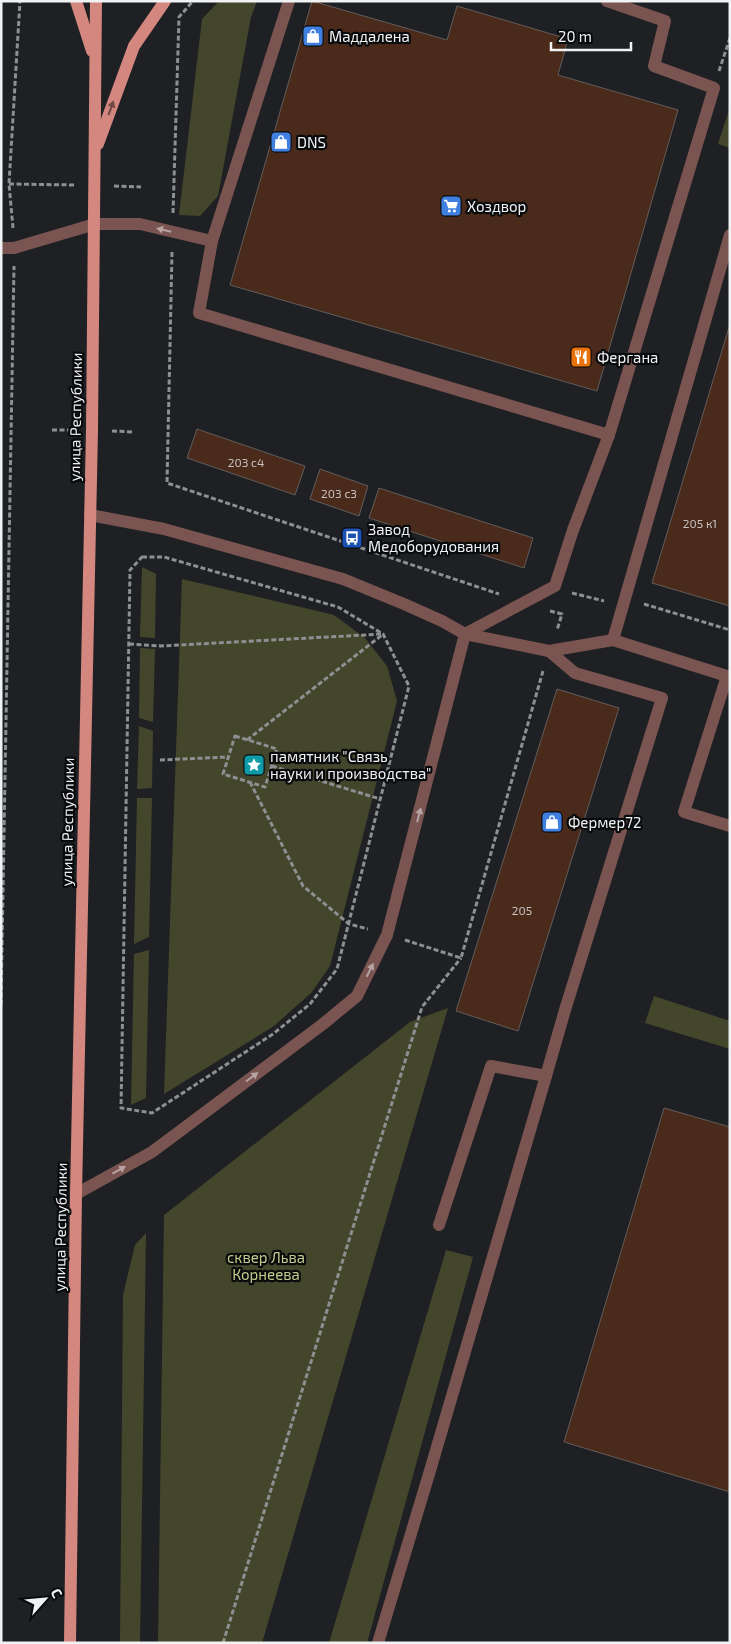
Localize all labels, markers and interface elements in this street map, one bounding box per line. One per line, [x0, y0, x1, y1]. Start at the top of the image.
scale bar [551, 20, 631, 52]
shop icon: Маддалена [301, 24, 325, 48]
place label: Маддалена [329, 27, 410, 45]
text: 20 m [558, 27, 592, 45]
one-way arrow [107, 100, 115, 115]
shop icon: DNS [269, 130, 293, 154]
place label: DNS [297, 133, 326, 151]
supermarket icon: Хоздвор [439, 194, 463, 218]
place label: Хоздвор [467, 197, 526, 215]
one-way arrow [157, 226, 172, 234]
restaurant icon: Фергана [569, 345, 593, 369]
place label: Фергана [597, 348, 658, 366]
street label: улица Республики [65, 352, 86, 482]
house number: 203 c4 [228, 455, 264, 469]
house number: 203 c3 [321, 486, 357, 500]
house number: 205 к1 [683, 516, 717, 530]
place label: Завод Медоборудования [368, 520, 499, 556]
bus stop icon: Завод Медоборудования [340, 526, 364, 550]
place label: памятник "Связь науки и производства" [270, 747, 431, 783]
place icon: памятник "Связь науки и производства" [242, 753, 266, 777]
street label: улица Республики [57, 757, 78, 887]
one-way arrow [415, 808, 423, 823]
shop icon: Фермер72 [540, 810, 564, 834]
place label: Фермер72 [568, 813, 641, 831]
house number: 205 [512, 903, 532, 917]
one-way arrow [366, 963, 374, 977]
one-way arrow [245, 1072, 258, 1083]
street label: улица Республики [50, 1162, 71, 1292]
one-way arrow [112, 1166, 125, 1175]
park label: сквер Льва Корнеева [227, 1248, 305, 1283]
north arrow [20, 1574, 70, 1624]
text: С [48, 1585, 66, 1600]

